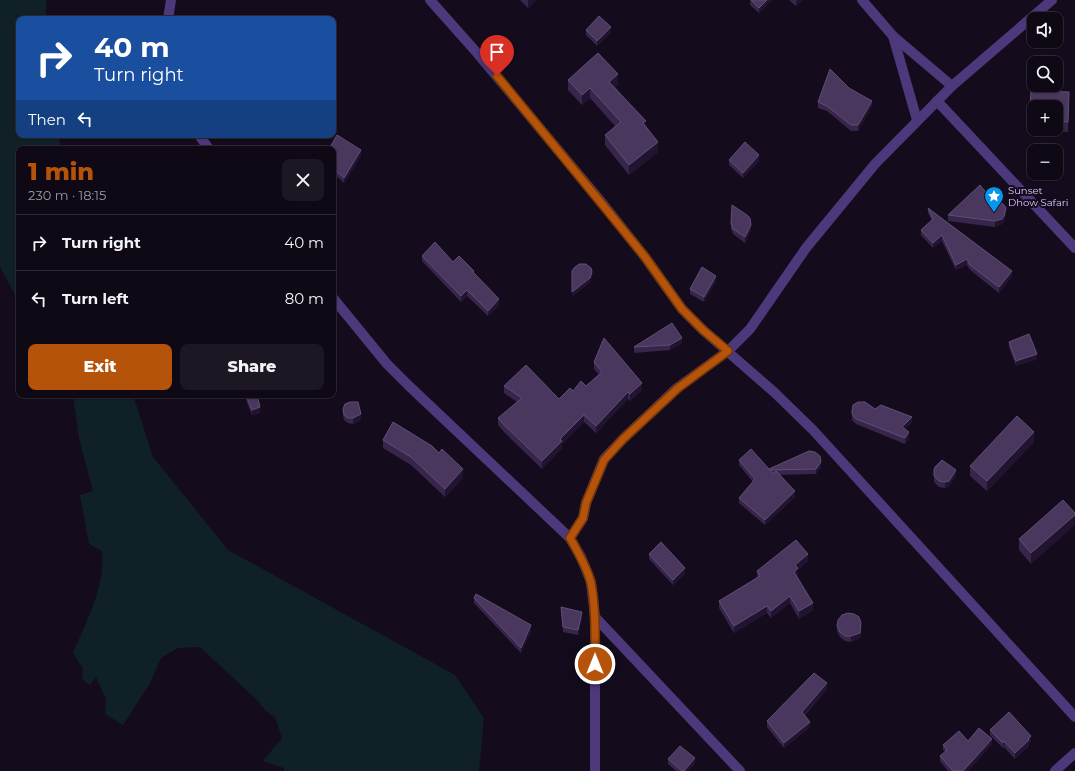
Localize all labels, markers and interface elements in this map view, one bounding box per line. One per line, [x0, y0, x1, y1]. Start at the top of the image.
map controls [1027, 12, 1063, 180]
button: sound [1027, 12, 1063, 48]
text: 40 m [94, 30, 170, 64]
icon: right [28, 32, 80, 84]
pin [480, 35, 514, 76]
icon: arrive [486, 41, 508, 63]
button: search [1027, 56, 1063, 92]
text: Turn right [94, 64, 184, 86]
button: + [1027, 100, 1063, 136]
icon: left [74, 108, 96, 130]
text: Then [28, 110, 66, 129]
button: − [1027, 144, 1063, 180]
text: 1 min [28, 157, 94, 186]
button: close [282, 159, 324, 201]
place label: Sunset Dhow Safari [1008, 184, 1068, 209]
place icon: Sunset Dhow Safari [983, 185, 1005, 213]
text: 230 m · 18:15 [28, 187, 106, 203]
icon: right [28, 232, 50, 254]
text: Turn right [62, 233, 141, 252]
text: 40 m [284, 233, 324, 252]
icon: left [28, 288, 50, 310]
text: Turn left [62, 289, 129, 308]
text: 80 m [285, 289, 324, 308]
button: Exit [28, 344, 172, 390]
button: Share [180, 344, 324, 390]
position arrow [574, 643, 616, 685]

